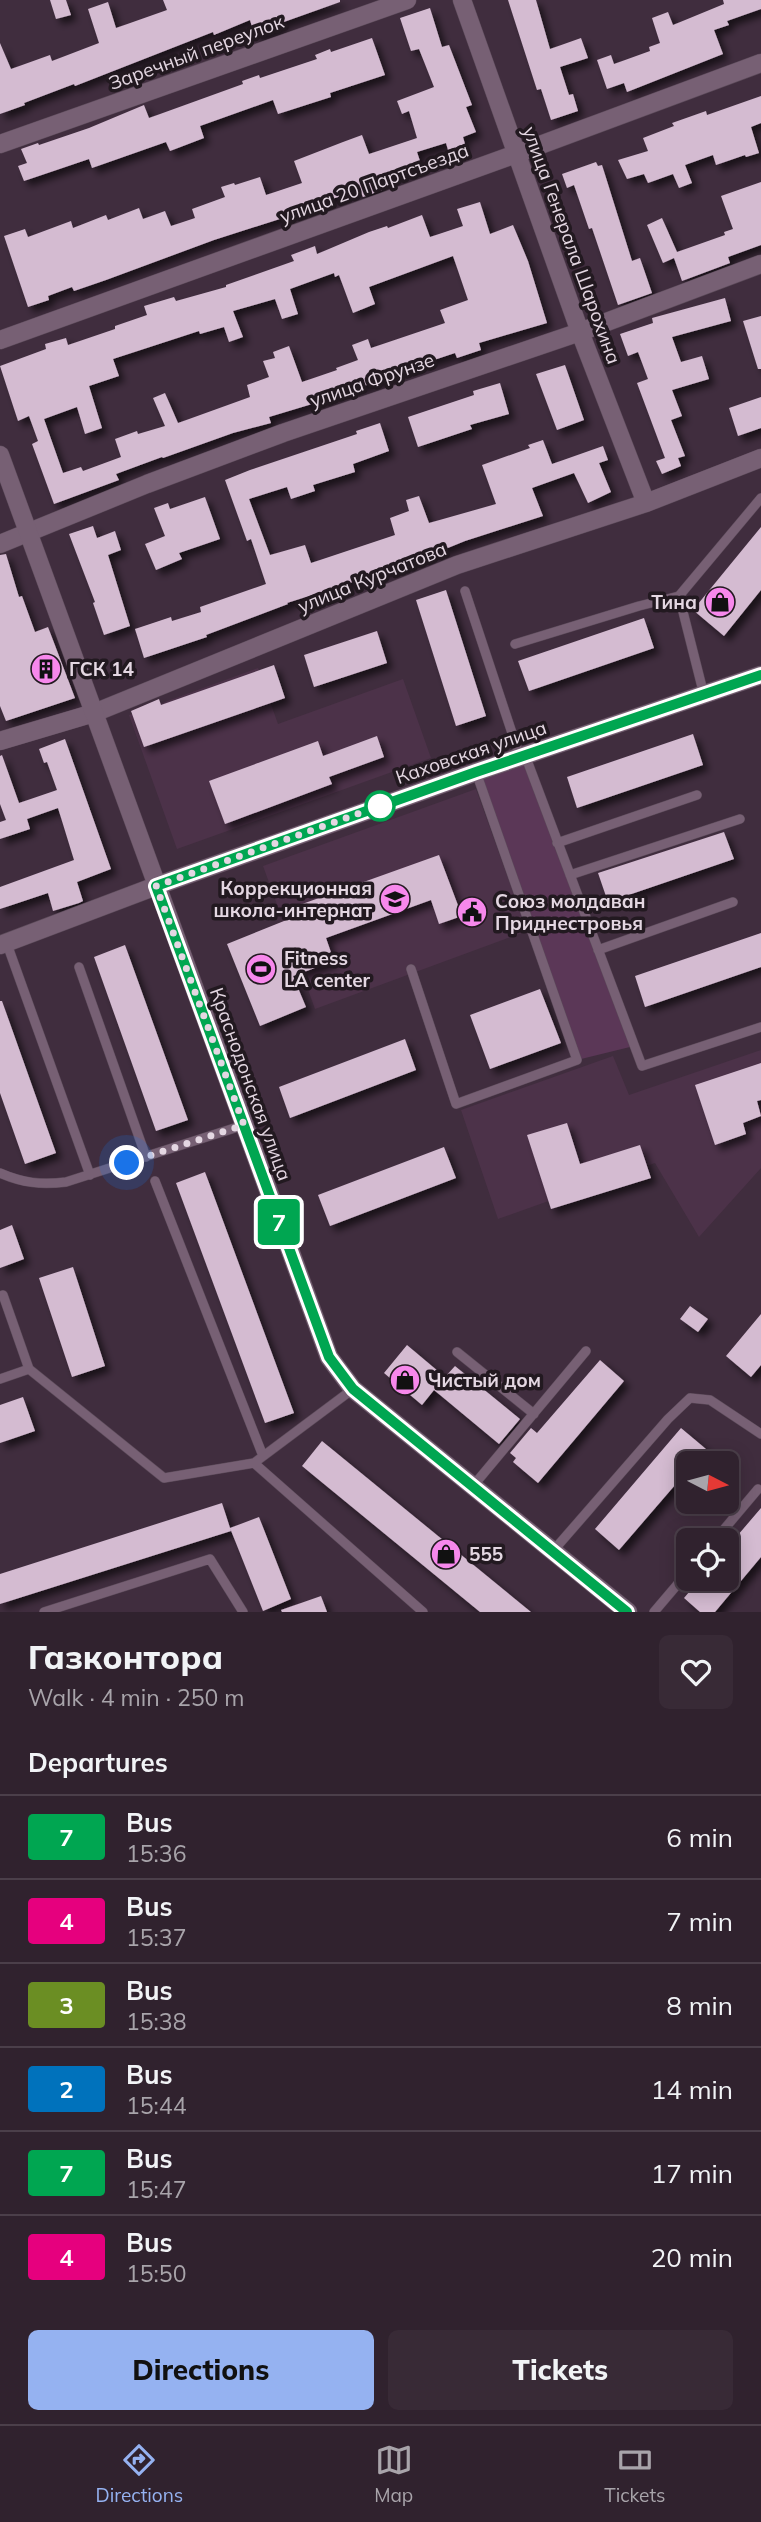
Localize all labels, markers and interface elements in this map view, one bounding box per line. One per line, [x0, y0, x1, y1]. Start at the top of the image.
street label: Заречный переулок [105, 9, 288, 95]
street label: улица Генерала Шарохина [518, 123, 626, 367]
street label: улица 20 Партсъезда [276, 138, 472, 228]
street label: улица Фрунзе [307, 347, 437, 413]
street label: улица Курчатова [294, 536, 450, 618]
shop icon: Тина [703, 585, 737, 619]
place label: Тина [651, 590, 697, 614]
building icon: ГСК 14 [29, 652, 63, 686]
place label: ГСК 14 [69, 657, 134, 681]
street label: Каховская улица [392, 715, 550, 789]
unlabelled marker [365, 791, 395, 821]
place label: Коррекционная школа-интернат [214, 876, 373, 922]
school or university icon: Коррекционная школа-интернат [378, 882, 412, 916]
place label: Союз молдаван Приднестровья [495, 889, 645, 935]
public building icon: Союз молдаван Приднестровья [455, 895, 489, 929]
place label: Fitness LA center [284, 946, 371, 992]
sports icon: Fitness LA center [244, 952, 278, 986]
street label: Краснодонская улица [205, 984, 297, 1184]
your location [109, 1145, 144, 1180]
line badge: 7 [256, 1199, 302, 1245]
text: 7 [272, 1207, 286, 1237]
shop icon: Чистый дом [388, 1363, 422, 1397]
place label: Чистый дом [428, 1368, 541, 1392]
north arrow [676, 1451, 738, 1514]
map controls [676, 1451, 739, 1591]
button: locate [676, 1528, 739, 1591]
shop icon: 555 [429, 1537, 463, 1571]
place label: 555 [469, 1542, 503, 1566]
button: heart [659, 1635, 733, 1709]
text: Газконтора [28, 1636, 223, 1677]
text: Walk · 4 min · 250 m [28, 1683, 245, 1712]
text: Departures [28, 1746, 168, 1779]
text: Bus [126, 1806, 172, 1839]
text: 6 min [666, 1821, 733, 1854]
text: 7 [59, 1822, 74, 1852]
text: 15:36 [126, 1839, 186, 1868]
text: Bus [126, 1890, 172, 1923]
text: 7 min [666, 1905, 733, 1938]
text: 4 [59, 1906, 74, 1936]
text: 15:37 [126, 1923, 186, 1952]
text: Bus [126, 1974, 172, 2007]
text: 8 min [666, 1989, 733, 2022]
text: 3 [59, 1990, 74, 2020]
text: 15:38 [126, 2007, 186, 2036]
text: Bus [126, 2058, 172, 2091]
text: 14 min [651, 2073, 733, 2106]
text: 2 [59, 2074, 74, 2104]
text: 15:44 [126, 2091, 186, 2120]
text: Bus [126, 2142, 172, 2175]
text: 17 min [651, 2157, 733, 2190]
text: 7 [59, 2158, 74, 2188]
text: 15:47 [126, 2175, 186, 2204]
text: Bus [126, 2226, 172, 2259]
text: 20 min [651, 2241, 733, 2274]
text: 4 [59, 2242, 74, 2272]
text: 15:50 [126, 2259, 186, 2288]
button: Directions [28, 2330, 374, 2410]
button: Tickets [388, 2330, 733, 2410]
tab: Directions [95, 2441, 183, 2507]
tab: Map [374, 2441, 413, 2507]
tab: Tickets [604, 2441, 666, 2507]

